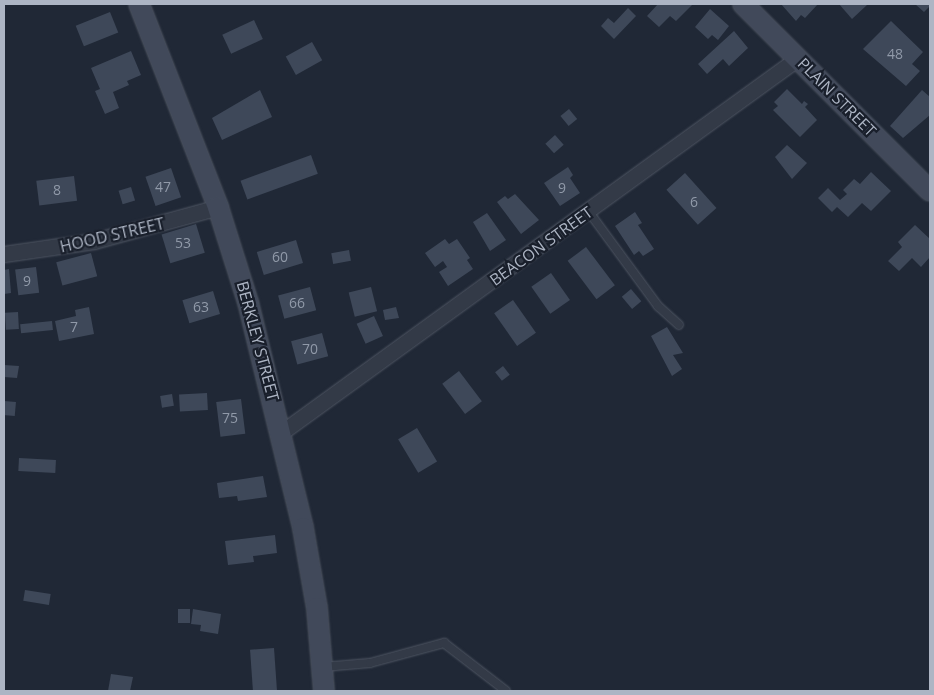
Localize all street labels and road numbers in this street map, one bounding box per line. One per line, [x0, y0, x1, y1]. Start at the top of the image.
street label: PLAIN STREET [794, 54, 880, 140]
street label: BEACON STREET [486, 202, 596, 290]
street label: HOOD STREET [58, 214, 166, 256]
street label: BERKLEY STREET [233, 279, 283, 403]

